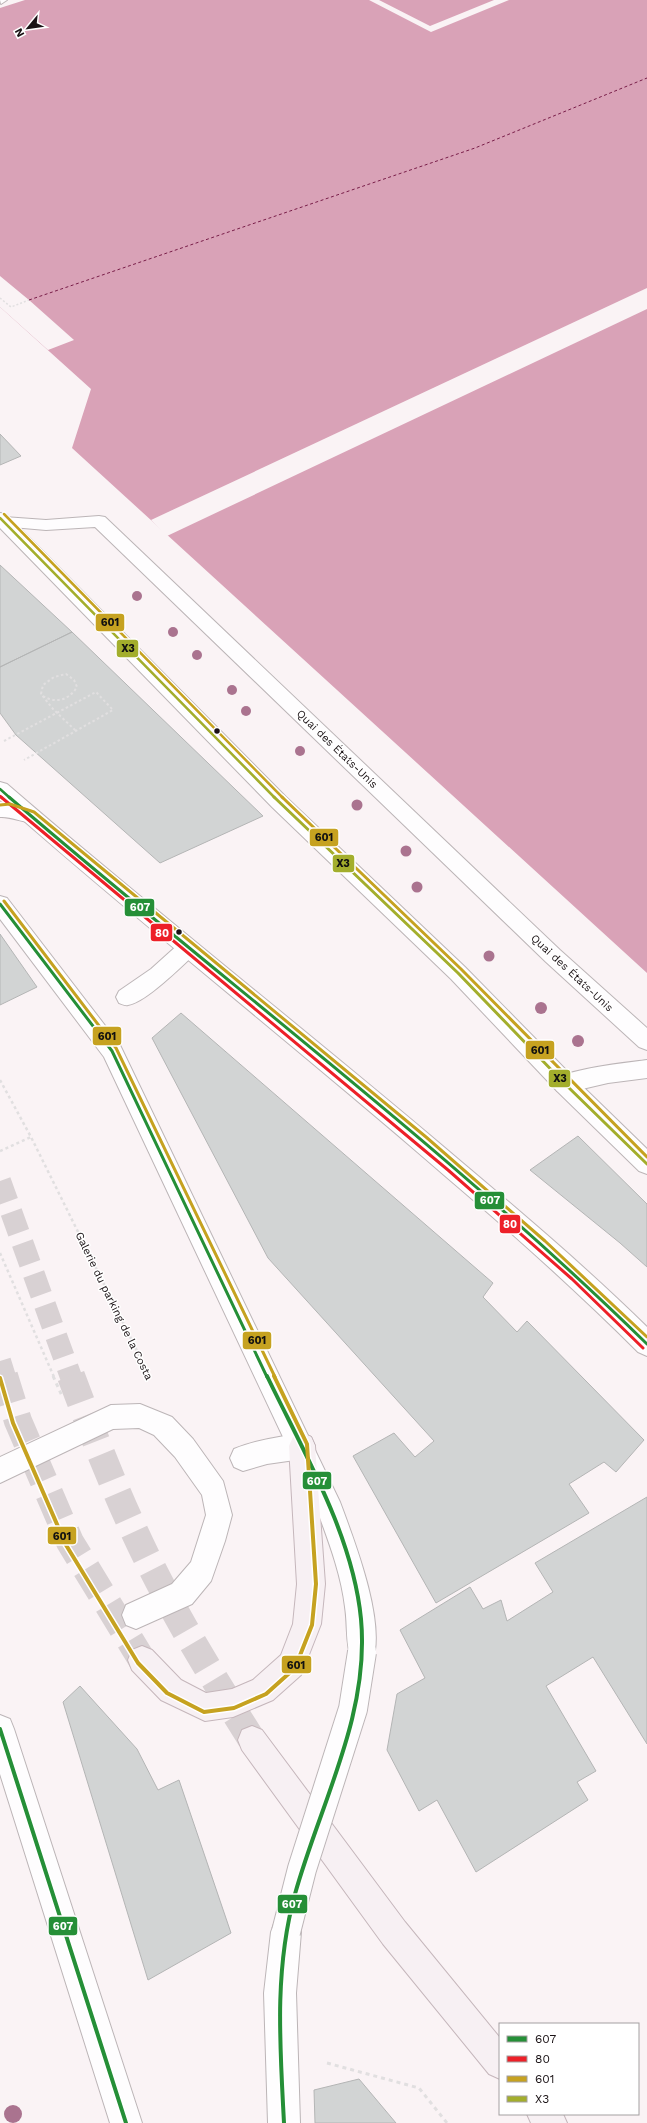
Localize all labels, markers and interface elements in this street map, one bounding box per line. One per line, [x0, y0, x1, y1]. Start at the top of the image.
north arrow [8, 8, 48, 48]
text: N [12, 26, 27, 39]
line badge: 601 [95, 613, 125, 632]
text: 601 [101, 616, 119, 629]
line badge: X3 [116, 639, 139, 658]
text: X3 [121, 642, 135, 655]
street label: Quai des États-Unis [294, 706, 381, 791]
unlabelled marker [212, 726, 222, 736]
line badge: 601 [309, 828, 339, 847]
text: 601 [315, 831, 333, 844]
line badge: X3 [332, 854, 355, 873]
text: X3 [336, 857, 350, 870]
line badge: 607 [124, 898, 155, 917]
text: 607 [130, 901, 150, 914]
line badge: 80 [150, 923, 173, 942]
text: 80 [155, 927, 169, 940]
unlabelled marker [174, 927, 184, 937]
street label: Quai des États-Unis [528, 931, 617, 1015]
line badge: 601 [92, 1026, 122, 1046]
text: 601 [98, 1030, 116, 1043]
line badge: 601 [525, 1040, 555, 1060]
text: 601 [531, 1044, 549, 1057]
line badge: X3 [548, 1069, 571, 1088]
text: X3 [553, 1072, 567, 1085]
line badge: 607 [474, 1191, 505, 1210]
text: 607 [480, 1194, 500, 1207]
line badge: 80 [499, 1214, 521, 1234]
text: 80 [503, 1218, 517, 1231]
street label: Galerie du parking de la Costa [72, 1230, 156, 1382]
line badge: 601 [242, 1331, 272, 1350]
text: 601 [248, 1334, 266, 1347]
line badge: 607 [302, 1471, 332, 1490]
text: 607 [307, 1475, 327, 1488]
line badge: 601 [47, 1526, 77, 1545]
text: 601 [53, 1530, 71, 1543]
line badge: 601 [281, 1655, 312, 1674]
text: 601 [287, 1659, 305, 1672]
line badge: 607 [277, 1894, 308, 1914]
text: 607 [282, 1898, 302, 1911]
line badge: 607 [48, 1916, 78, 1936]
text: 607 [53, 1920, 73, 1933]
legend [499, 2023, 639, 2115]
text: 607 [535, 2032, 557, 2046]
text: 80 [535, 2052, 550, 2066]
text: 601 [535, 2072, 554, 2086]
text: X3 [535, 2092, 549, 2106]

